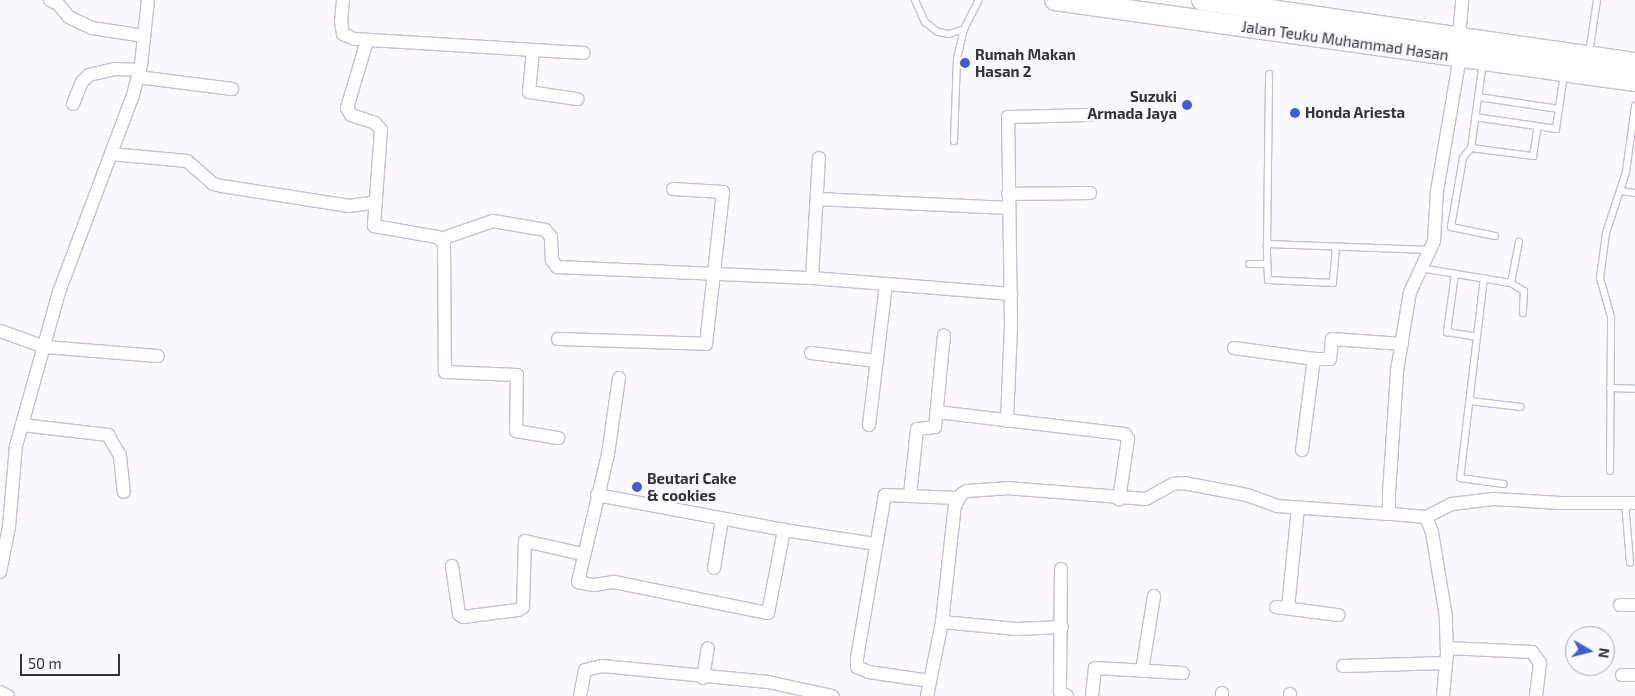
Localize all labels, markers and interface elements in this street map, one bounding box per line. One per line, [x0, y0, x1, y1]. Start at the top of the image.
street label: Jalan Teuku Muhammad Hasan [1240, 18, 1450, 64]
place label: Rumah Makan Hasan 2 [975, 45, 1076, 80]
marker: Rumah Makan Hasan 2 [959, 57, 971, 69]
place label: Suzuki Armada Jaya [1087, 87, 1177, 122]
marker: Suzuki Armada Jaya [1181, 99, 1193, 111]
place label: Honda Ariesta [1305, 104, 1405, 122]
marker: Honda Ariesta [1289, 107, 1301, 119]
place label: Beutari Cake & cookies [647, 469, 736, 504]
marker: Beutari Cake & cookies [631, 481, 643, 493]
north arrow [1565, 626, 1615, 676]
scale bar [22, 644, 122, 676]
text: N [1595, 647, 1613, 659]
text: 50 m [28, 654, 62, 672]

